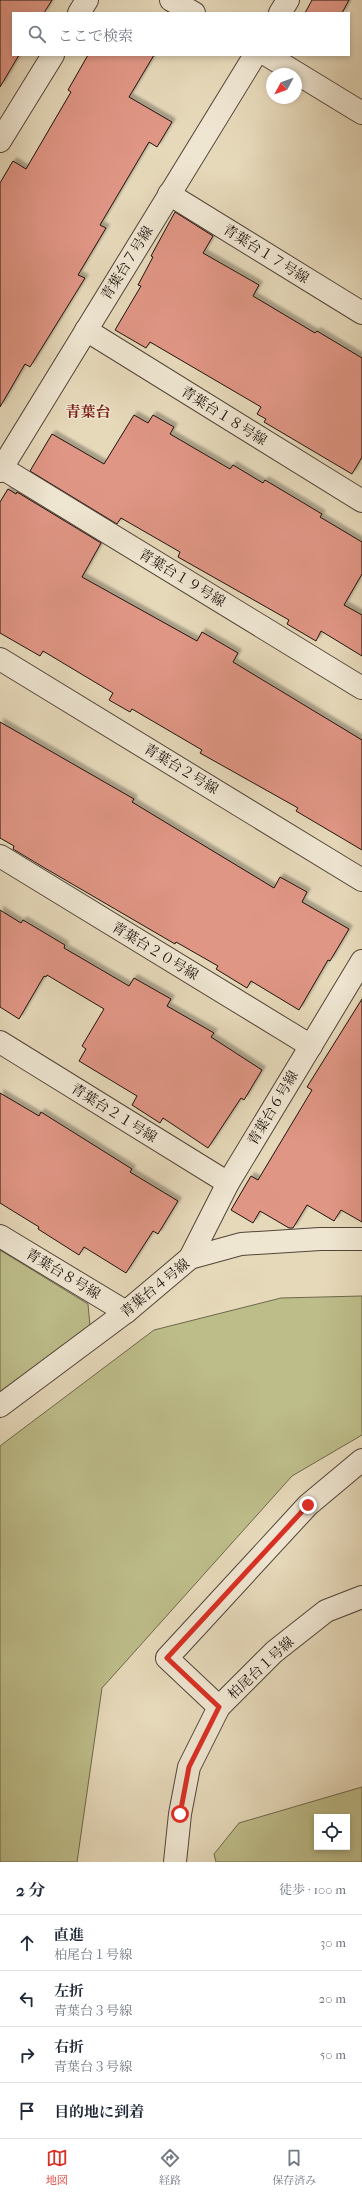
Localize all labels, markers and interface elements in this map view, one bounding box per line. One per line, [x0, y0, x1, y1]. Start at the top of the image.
search box [12, 12, 350, 56]
icon: search [26, 23, 48, 45]
text: ここで検索 [58, 27, 133, 45]
north arrow [266, 68, 302, 104]
street label: 青葉台１７号線 [220, 221, 312, 287]
street label: 青葉台７号線 [98, 223, 156, 303]
street label: 青葉台１８号線 [178, 383, 270, 449]
district label: 青葉台 [65, 403, 111, 421]
street label: 青葉台１９号線 [136, 545, 228, 611]
street label: 青葉台２号線 [141, 740, 221, 798]
street label: 青葉台２０号線 [109, 918, 201, 984]
street label: 青葉台６号線 [244, 1068, 302, 1148]
street label: 青葉台２１号線 [68, 1080, 160, 1146]
street label: 青葉台８号線 [23, 1245, 103, 1303]
street label: 青葉台４号線 [117, 1255, 193, 1321]
route end [299, 1496, 317, 1514]
street label: 柏尾台１号線 [224, 1633, 298, 1703]
route start [171, 1805, 189, 1823]
map controls [314, 1814, 350, 1850]
button: locate [314, 1814, 350, 1850]
text: 2 分 [16, 1880, 45, 1900]
text: 徒歩 · 100 m [279, 1882, 346, 1897]
text: 直進 [54, 1926, 84, 1944]
icon: ahead [16, 1932, 38, 1954]
text: 30 m [320, 1935, 346, 1950]
text: 柏尾台１号線 [54, 1947, 132, 1962]
text: 左折 [54, 1982, 84, 2000]
icon: left [16, 1988, 38, 2010]
text: 20 m [319, 1991, 346, 2006]
text: 青葉台３号線 [54, 2003, 132, 2018]
text: 右折 [54, 2038, 84, 2056]
icon: right [16, 2044, 38, 2066]
text: 50 m [320, 2047, 346, 2062]
text: 青葉台３号線 [54, 2059, 132, 2074]
icon: arrive [16, 2100, 38, 2122]
text: 目的地に到着 [54, 2103, 144, 2121]
tab: 地図 [46, 2147, 68, 2187]
tab: 経路 [159, 2147, 181, 2187]
tab: 保存済み [272, 2147, 316, 2187]

